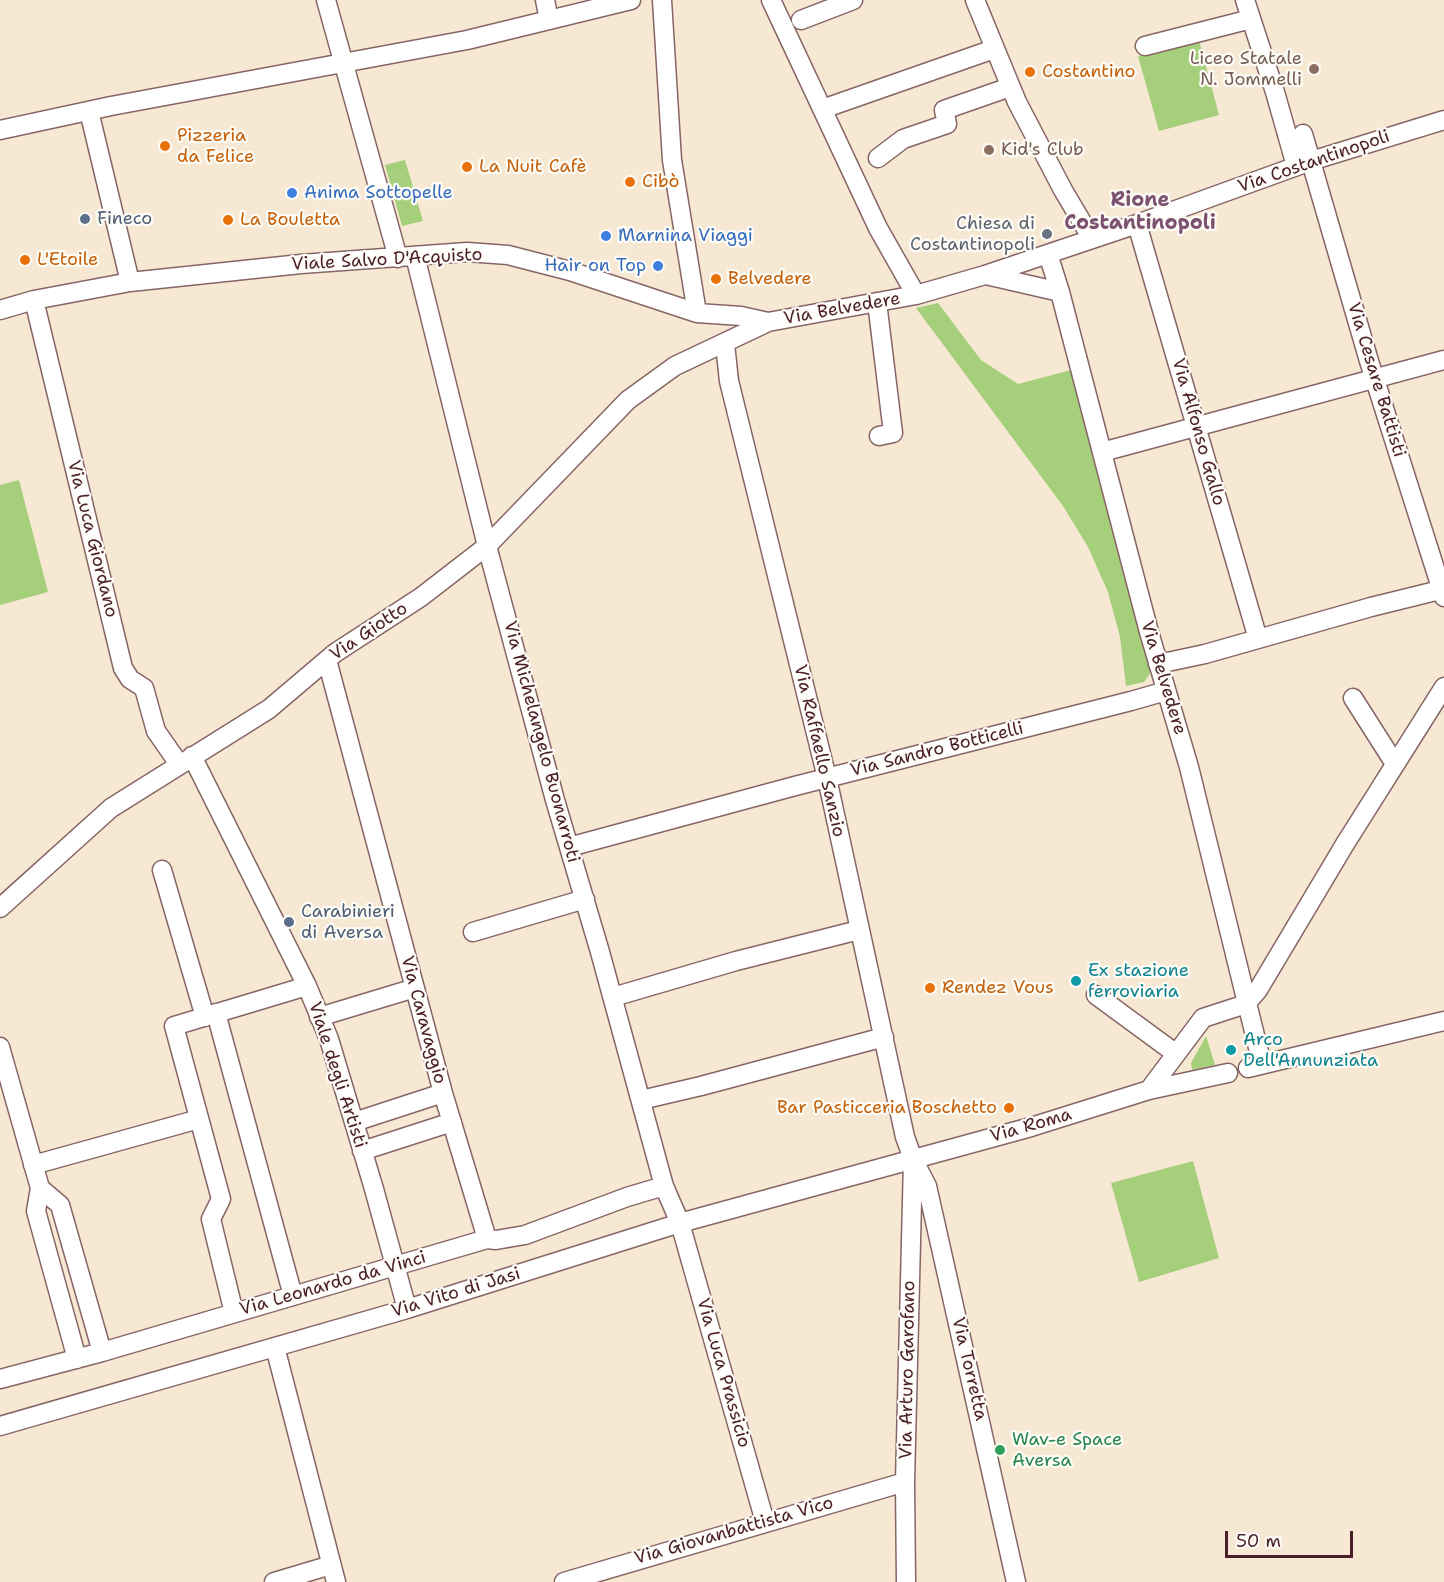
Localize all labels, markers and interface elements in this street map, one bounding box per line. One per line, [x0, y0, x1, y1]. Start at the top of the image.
place label: Liceo Statale N. Jommelli [1190, 48, 1302, 90]
place label: Costantino [1042, 61, 1135, 83]
marker: Liceo Statale N. Jommelli [1307, 62, 1321, 76]
marker: Costantino [1023, 65, 1037, 79]
place label: Pizzeria da Felice [177, 125, 254, 168]
street label: Via Costantinopoli [1235, 126, 1393, 198]
marker: Pizzeria da Felice [158, 139, 172, 153]
place label: Kid's Club [1001, 139, 1084, 161]
marker: Kid's Club [982, 143, 996, 157]
place label: La Nuit Cafè [479, 156, 587, 178]
marker: La Nuit Cafè [460, 160, 474, 174]
place label: Cibò [642, 171, 679, 193]
marker: Cibò [623, 175, 637, 189]
place label: Anima Sottopelle [304, 182, 453, 204]
marker: Anima Sottopelle [285, 186, 299, 200]
district label: Rione Costantinopoli [1064, 189, 1216, 236]
place label: Fineco [97, 208, 152, 230]
place label: La Bouletta [240, 209, 340, 231]
marker: Fineco [78, 212, 92, 226]
marker: La Bouletta [221, 213, 235, 227]
place label: Chiesa di Costantinopoli [910, 213, 1035, 256]
place label: Marnina Viaggi [618, 225, 753, 247]
marker: Chiesa di Costantinopoli [1040, 227, 1054, 241]
marker: Marnina Viaggi [599, 229, 613, 243]
street label: Viale Salvo D'Acquisto [291, 244, 483, 276]
place label: L'Etoile [37, 249, 98, 271]
marker: L'Etoile [18, 253, 32, 267]
place label: Hair on Top [544, 255, 646, 277]
marker: Hair on Top [651, 259, 665, 273]
place label: Belvedere [728, 268, 812, 290]
marker: Belvedere [709, 272, 723, 286]
street label: Via Belvedere [782, 288, 902, 330]
street label: Via Cesare Battisti [1342, 300, 1410, 460]
street label: Via Alfonso Gallo [1167, 356, 1229, 508]
street label: Via Luca Giordano [62, 458, 122, 620]
street label: Via Giotto [326, 598, 412, 666]
street label: Via Belvedere [1135, 618, 1191, 738]
street label: Via Michelangelo Buonarroti [498, 619, 584, 865]
street label: Via Raffaello Sanzio [789, 663, 849, 839]
street label: Via Sandro Botticelli [848, 718, 1026, 782]
place label: Carabinieri di Aversa [301, 901, 395, 944]
marker: Carabinieri di Aversa [282, 915, 296, 929]
street label: Via Caravaggio [396, 954, 450, 1086]
place label: Ex stazione ferroviaria [1088, 960, 1189, 1002]
marker: Ex stazione ferroviaria [1069, 974, 1083, 988]
place label: Rendez Vous [942, 977, 1054, 999]
marker: Rendez Vous [923, 981, 937, 995]
street label: Viale degli Artisti [303, 999, 371, 1151]
place label: Arco Dell'Annunziata [1243, 1029, 1378, 1072]
marker: Arco Dell'Annunziata [1224, 1043, 1238, 1057]
place label: Bar Pasticceria Boschetto [777, 1097, 997, 1119]
marker: Bar Pasticceria Boschetto [1002, 1101, 1016, 1115]
street label: Via Roma [988, 1104, 1074, 1148]
street label: Via Leonardo da Vinci [237, 1247, 429, 1321]
street label: Via Vito di Jasi [389, 1263, 523, 1323]
street label: Via Arturo Garofano [896, 1280, 920, 1460]
street label: Via Luca Prassicio [691, 1296, 755, 1450]
street label: Via Torretta [947, 1315, 991, 1423]
place label: Wav-e Space Aversa [1012, 1429, 1122, 1472]
marker: Wav-e Space Aversa [993, 1443, 1007, 1457]
street label: Via Giovanbattista Vico [632, 1492, 836, 1570]
scale bar [1228, 1519, 1356, 1557]
text: 50 m [1236, 1529, 1281, 1553]

